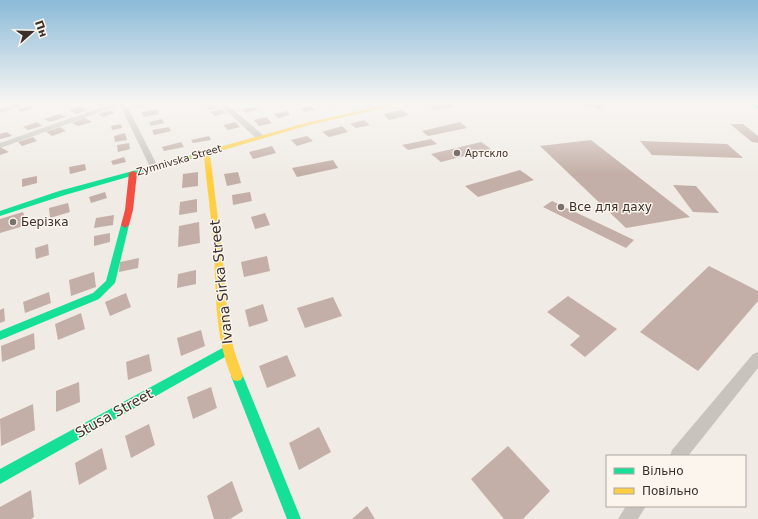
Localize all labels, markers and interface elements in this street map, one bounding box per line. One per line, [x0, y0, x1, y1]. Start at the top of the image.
north arrow [12, 12, 52, 52]
text: Пн [32, 19, 50, 39]
street label: Zymnivska Street [135, 143, 223, 177]
marker: Артскло [452, 148, 462, 158]
place label: Артскло [465, 148, 508, 159]
place label: Все для даху [569, 200, 652, 214]
marker: Все для даху [556, 202, 566, 212]
place label: Берізка [21, 215, 69, 229]
marker: Берізка [8, 217, 18, 227]
street label: Ivana Sirka Street [206, 219, 235, 345]
street label: Stusa Street [72, 385, 156, 441]
legend [606, 455, 746, 507]
text: Вільно [642, 464, 684, 478]
text: Повільно [642, 484, 699, 498]

